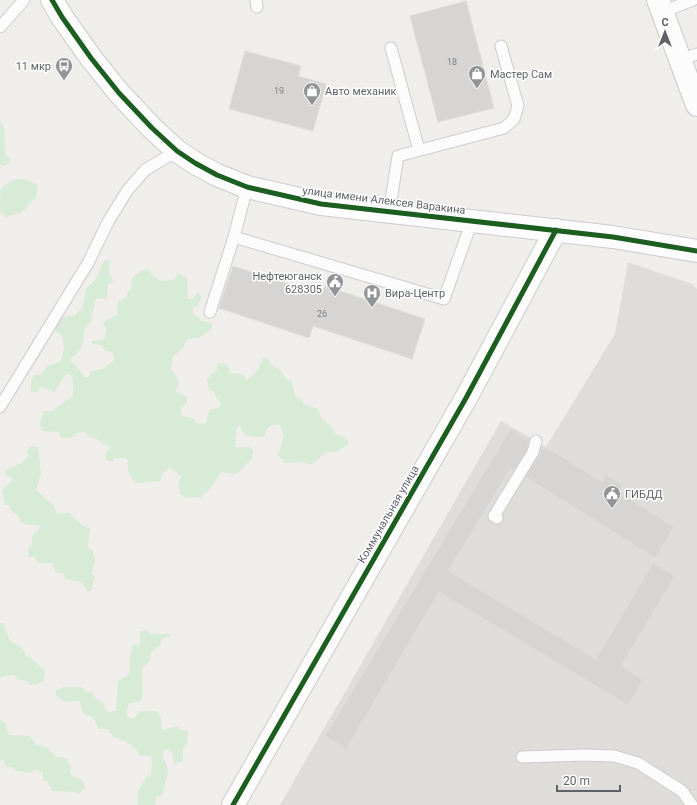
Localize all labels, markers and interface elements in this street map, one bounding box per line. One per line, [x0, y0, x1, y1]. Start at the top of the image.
north arrow [645, 12, 685, 52]
text: С [661, 16, 669, 29]
bus stop icon: 11 мкр [54, 56, 74, 81]
house number: 18 [447, 57, 457, 67]
place label: 11 мкр [16, 60, 51, 73]
shop icon: Мастер Сам [467, 64, 487, 89]
place label: Мастер Сам [490, 68, 552, 81]
shop icon: Авто механик [302, 81, 322, 106]
place label: Авто механик [325, 85, 397, 98]
house number: 19 [274, 86, 284, 96]
street label: улица имени Алексея Варакина [302, 184, 466, 217]
place label: Нефтеюганск 628305 [252, 270, 322, 296]
public building icon: Нефтеюганск 628305 [325, 272, 345, 297]
hospital icon: Вира-Центр [362, 283, 382, 308]
place label: Вира-Центр [385, 287, 445, 300]
house number: 26 [317, 309, 327, 319]
street label: Коммунальная улица [355, 463, 422, 565]
public building icon: ГИБДД [602, 484, 622, 509]
place label: ГИБДД [625, 488, 663, 501]
scale bar [557, 767, 620, 793]
text: 20 m [563, 774, 590, 788]

